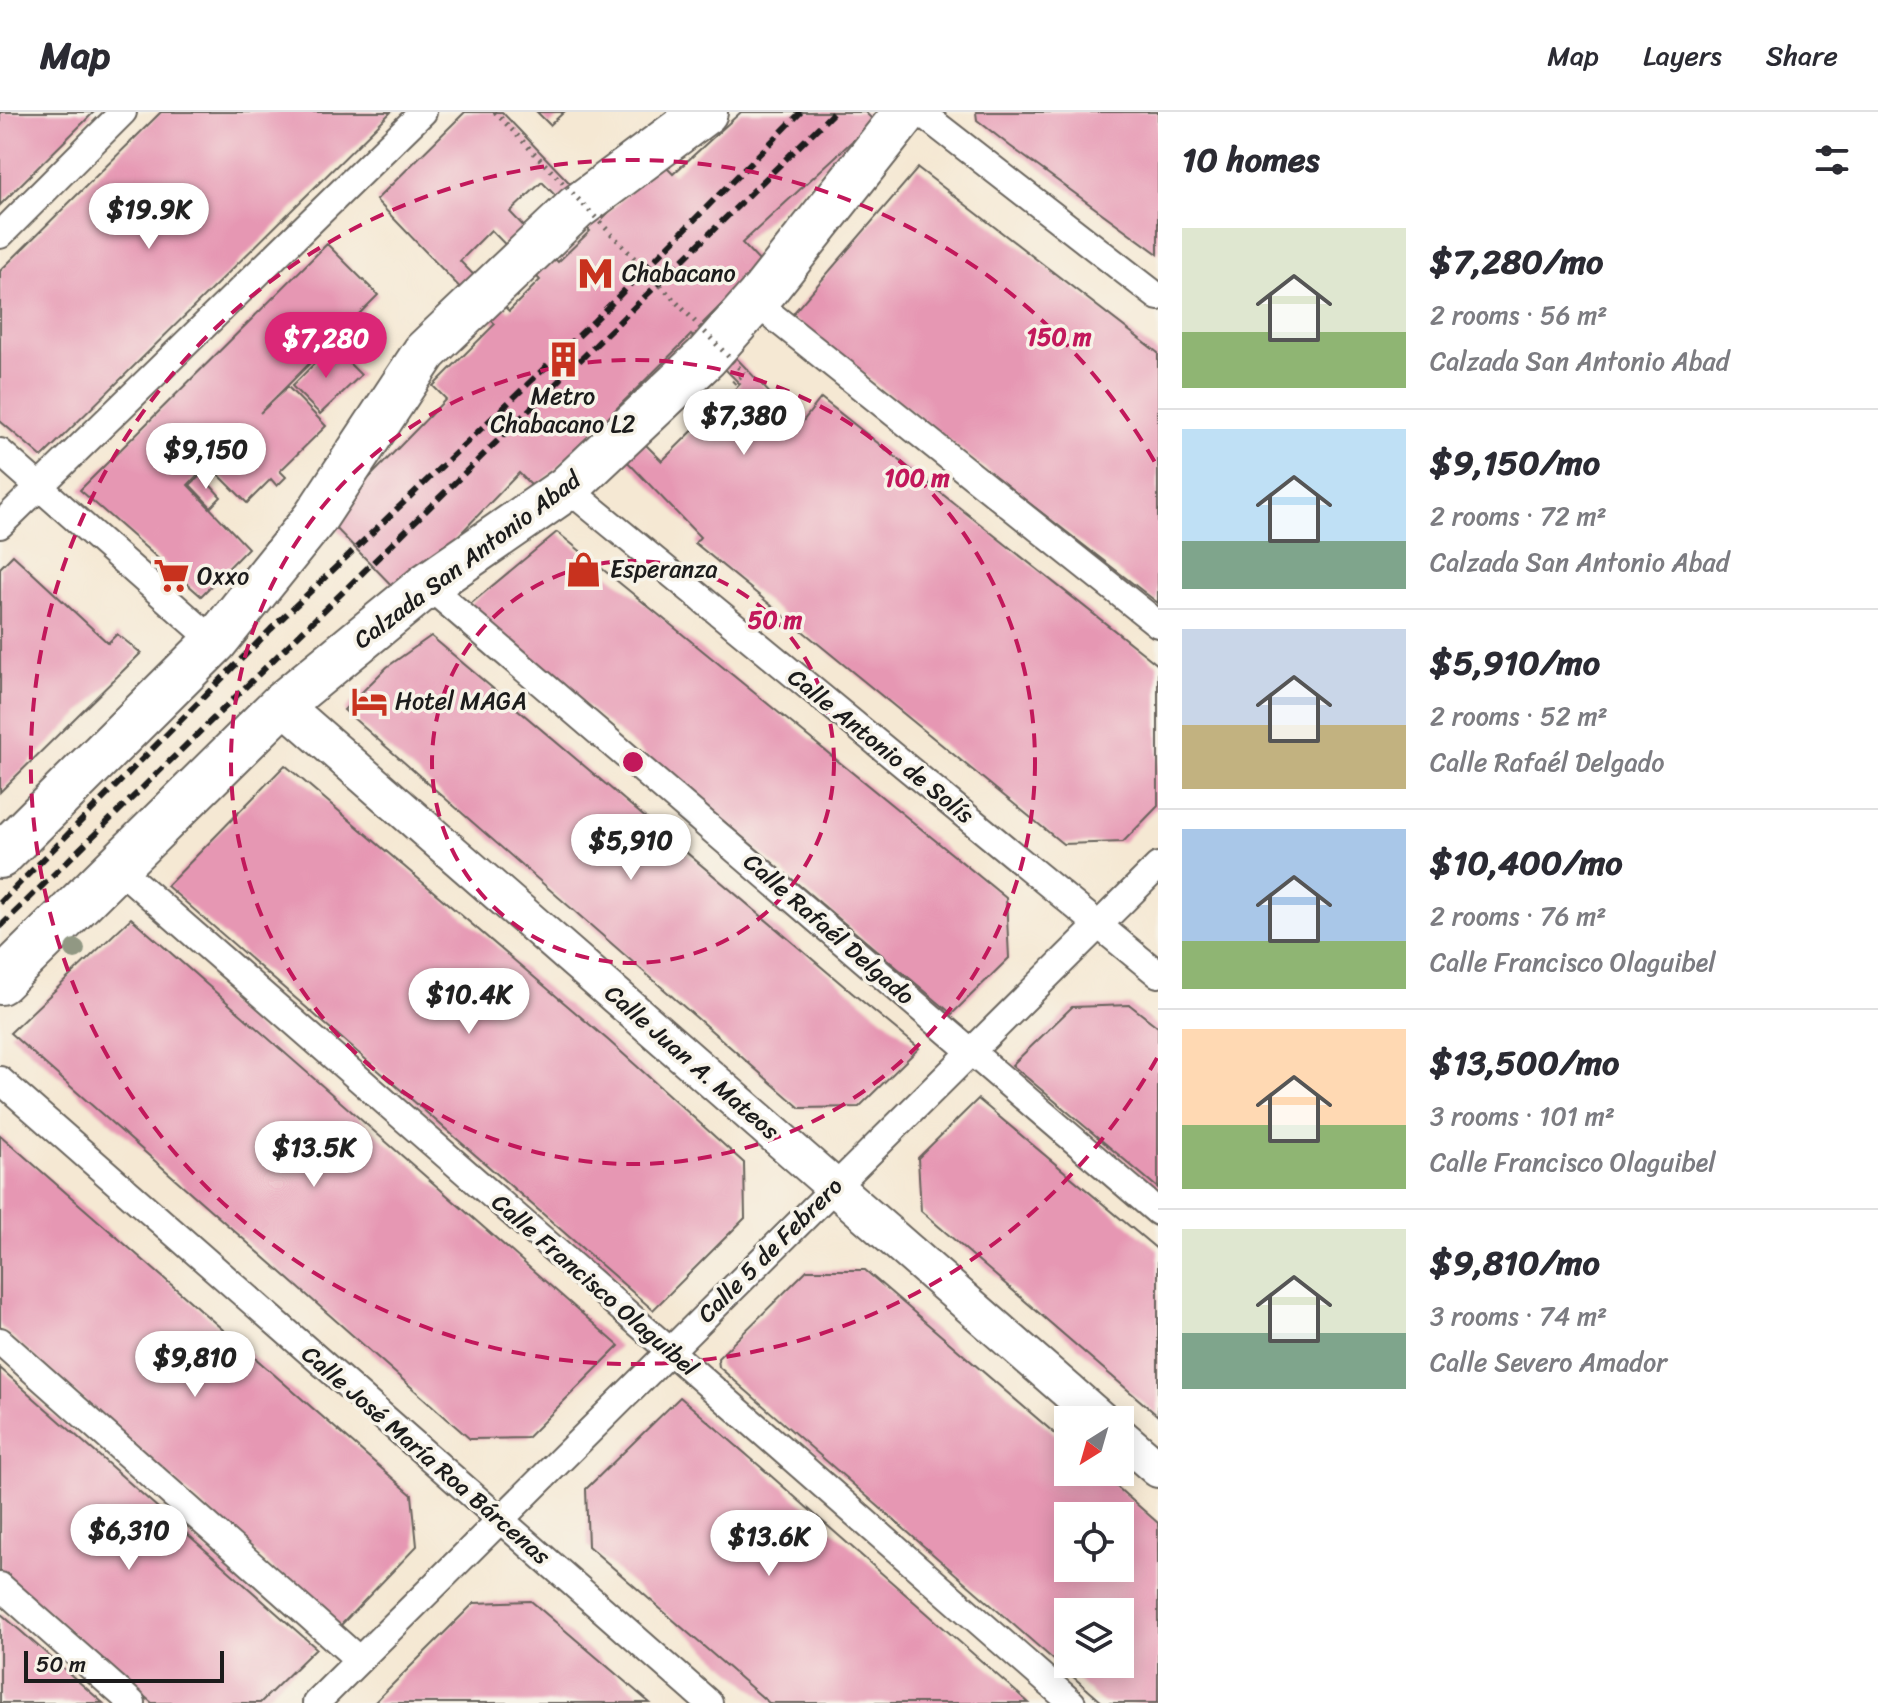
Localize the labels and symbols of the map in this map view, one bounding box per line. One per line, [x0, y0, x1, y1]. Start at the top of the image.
pin: $19.9K [84, 183, 214, 251]
place label: Chabacano [622, 252, 736, 294]
metro station icon: Chabacano [577, 254, 615, 292]
pin: $7,280 [261, 312, 391, 380]
text: 150 m [1027, 316, 1092, 358]
building icon: Metro Chabacano L2 [544, 340, 582, 378]
place label: Metro Chabacano L2 [491, 375, 636, 445]
pin: $7,380 [679, 389, 809, 457]
pin: $9,150 [141, 423, 271, 491]
text: 100 m [884, 457, 950, 499]
street label: Calzada San Antonio Abad [344, 459, 591, 660]
place label: Esperanza [610, 548, 718, 590]
shop icon: Esperanza [565, 550, 603, 588]
place label: Oxxo [197, 555, 249, 597]
supermarket icon: Oxxo [152, 557, 190, 595]
text: 50 m [748, 599, 803, 641]
street label: Calle Antonio de Solís [778, 657, 984, 835]
place label: Hotel MAGA [395, 680, 527, 722]
hotel icon: Hotel MAGA [350, 682, 388, 720]
centre of rings [619, 748, 647, 776]
pin: $5,910 [566, 814, 696, 882]
street label: Calle Rafaél Delgado [734, 842, 924, 1016]
pin: $10.4K [404, 968, 534, 1036]
street label: Calle Juan A. Mateos [595, 974, 789, 1150]
pin: $13.5K [249, 1121, 379, 1189]
street label: Calle 5 de Febrero [687, 1167, 853, 1333]
street label: Calle Francisco Olaguibel [482, 1183, 709, 1388]
pin: $9,810 [130, 1331, 260, 1399]
street label: Calle José María Roa Bárcenas [292, 1334, 561, 1576]
north arrow [1054, 1406, 1134, 1486]
pin: $6,310 [64, 1504, 194, 1572]
pin: $13.6K [704, 1510, 834, 1578]
scale bar [24, 1647, 224, 1683]

